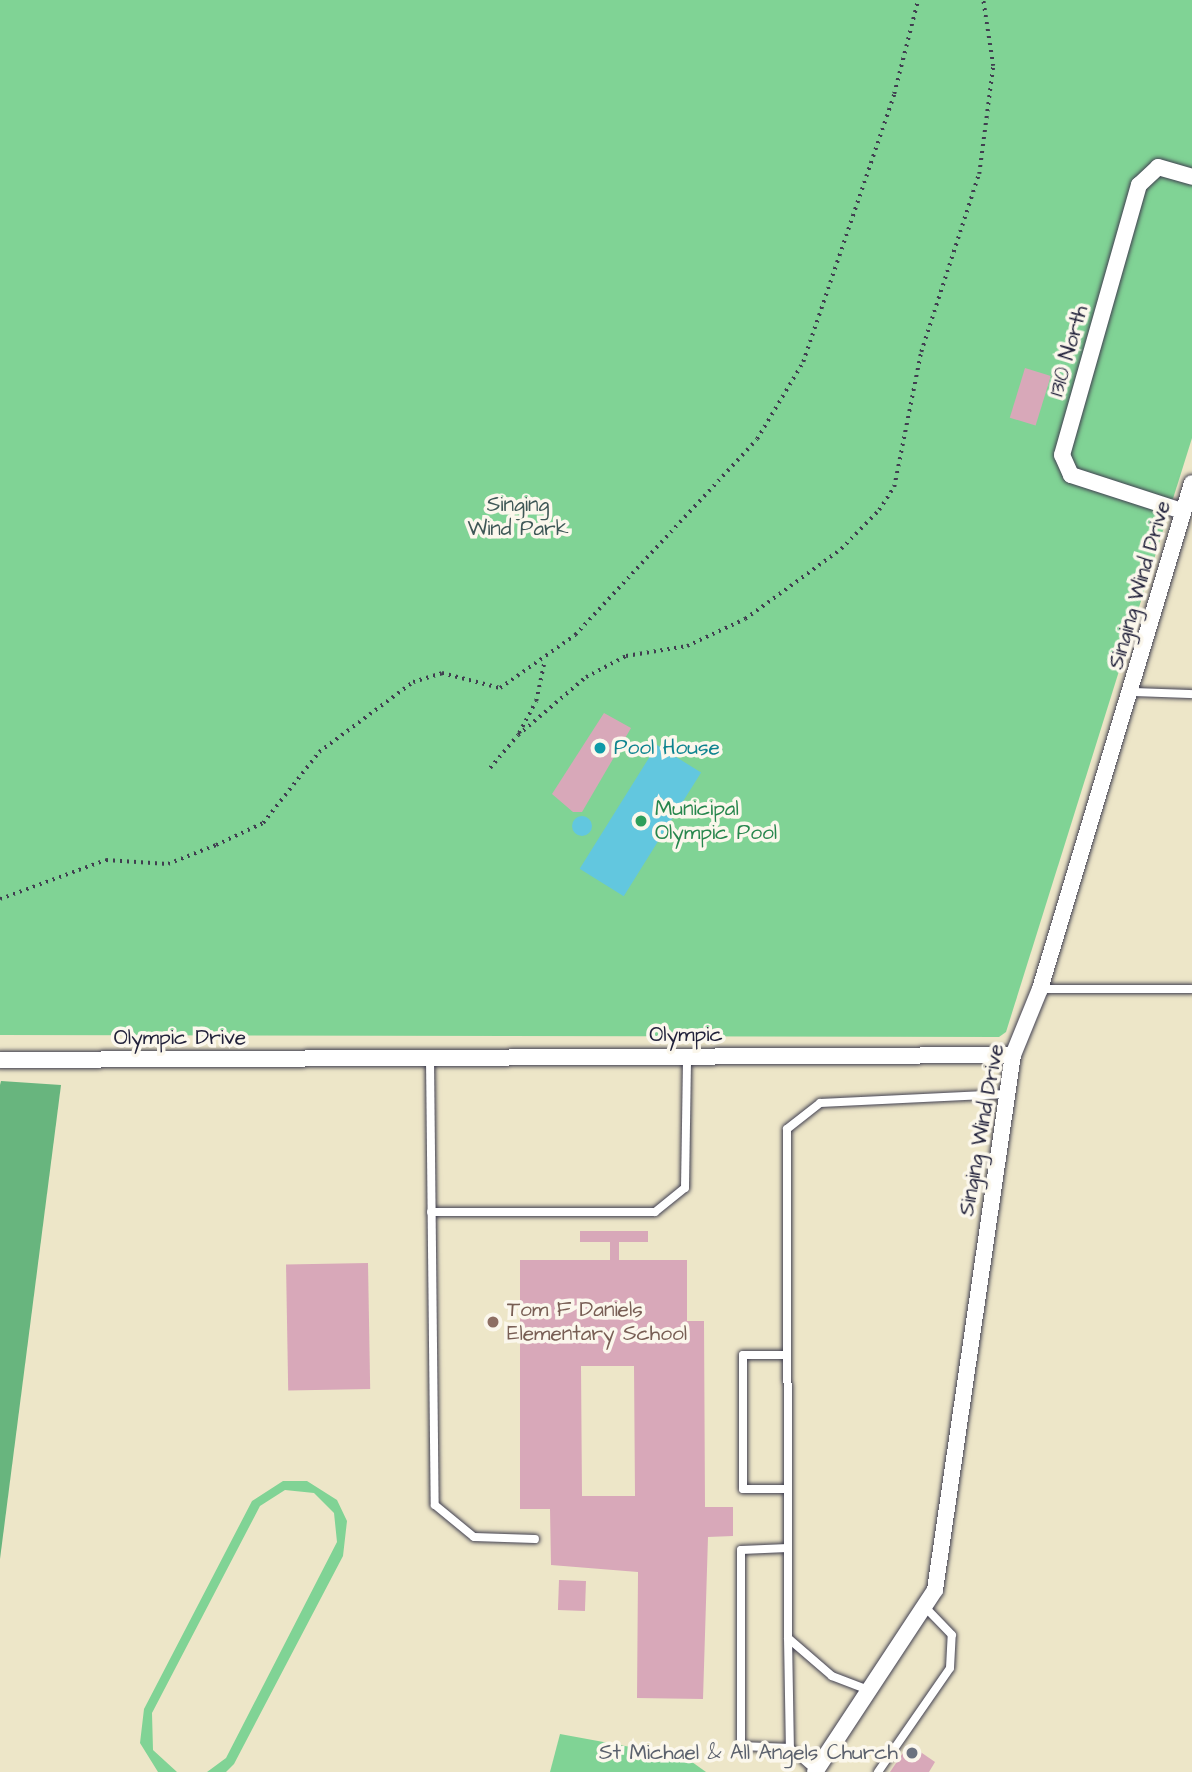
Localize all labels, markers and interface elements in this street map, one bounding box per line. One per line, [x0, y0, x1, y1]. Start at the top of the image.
street label: 1310 North [1044, 303, 1094, 399]
park label: Singing Wind Park [467, 492, 569, 542]
street label: Singing Wind Drive [1104, 498, 1176, 672]
place label: Pool House [614, 735, 720, 761]
marker: Pool House [592, 740, 608, 756]
place label: Municipal Olympic Pool [655, 796, 777, 846]
marker: Municipal Olympic Pool [633, 813, 649, 829]
street label: Olympic [649, 1022, 723, 1048]
street label: Olympic Drive [114, 1025, 246, 1051]
street label: Singing Wind Drive [954, 1042, 1010, 1218]
place label: Tom F Daniels Elementary School [507, 1297, 687, 1347]
marker: Tom F Daniels Elementary School [485, 1314, 501, 1330]
place label: St Michael & All Angels Church [599, 1740, 898, 1766]
marker: St Michael & All Angels Church [904, 1745, 920, 1761]

